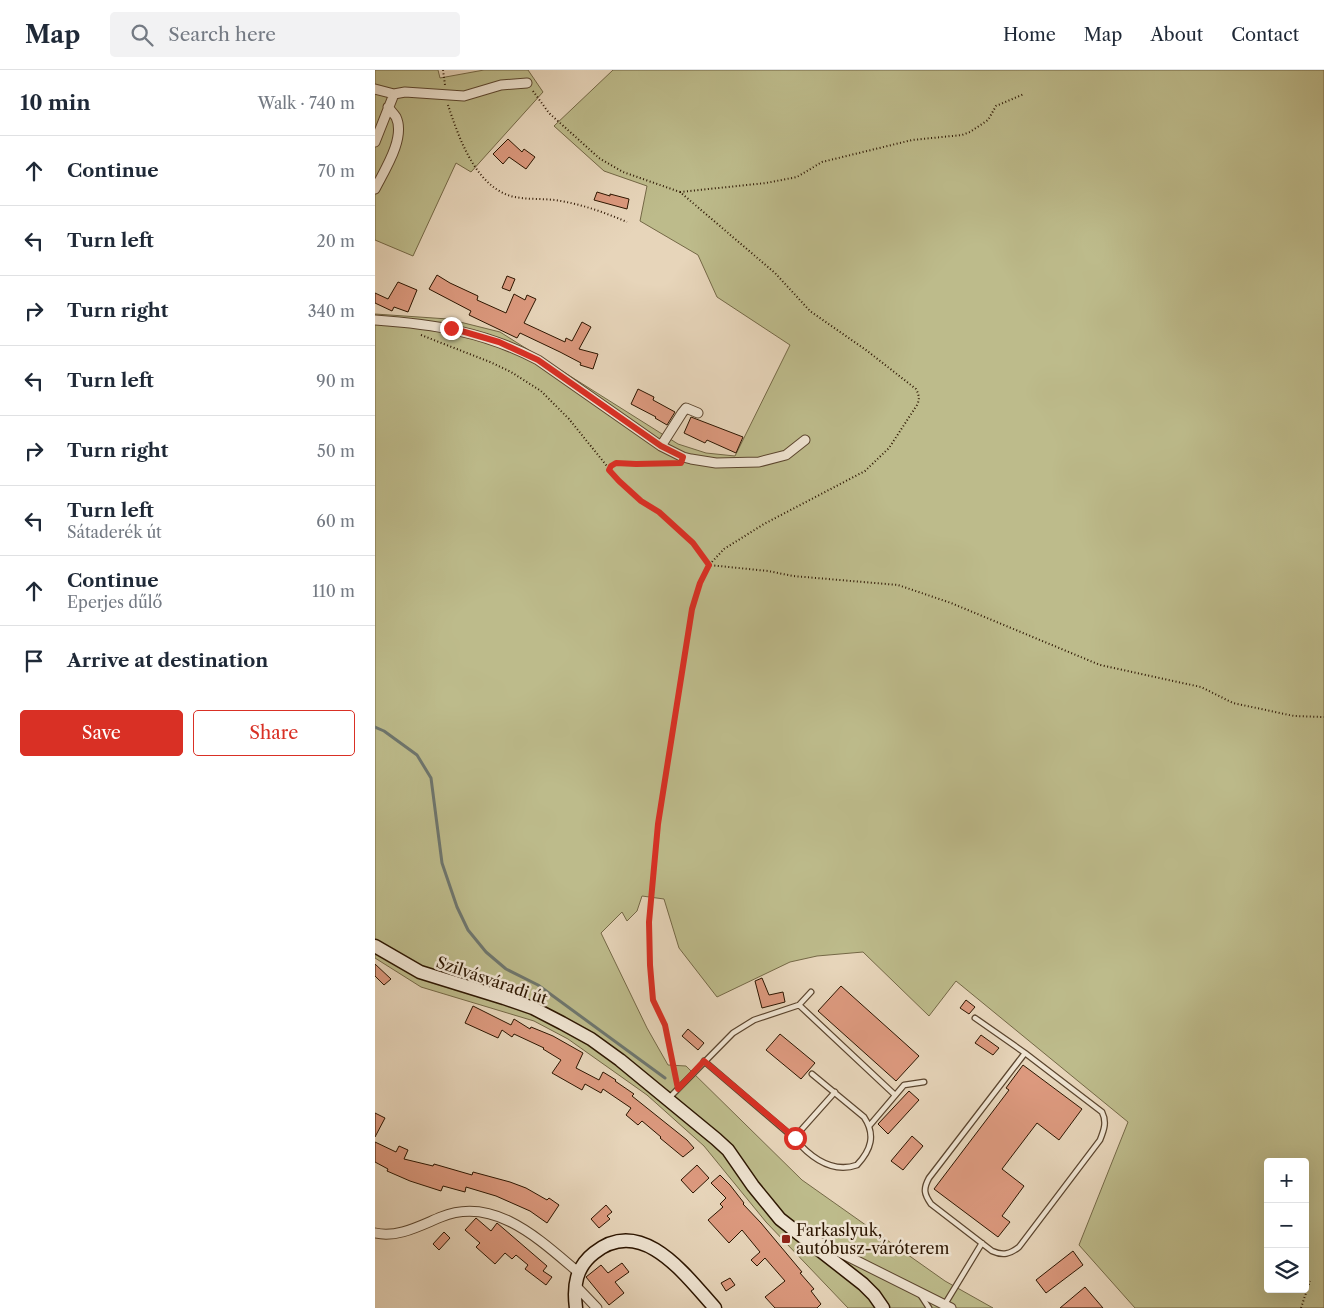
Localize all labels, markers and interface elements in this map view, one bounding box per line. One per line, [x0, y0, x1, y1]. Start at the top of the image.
search box [110, 12, 460, 57]
text: Map [25, 20, 80, 49]
icon: search [128, 21, 156, 49]
text: Search here [168, 23, 276, 46]
text: Home [1003, 24, 1056, 46]
text: Map [1084, 24, 1122, 46]
text: About [1150, 24, 1203, 46]
text: Contact [1231, 24, 1299, 46]
text: 10 min [20, 90, 91, 115]
text: Walk · 740 m [258, 93, 355, 113]
icon: ahead [20, 157, 48, 185]
text: Continue [67, 159, 159, 182]
text: 70 m [318, 161, 355, 181]
icon: left [20, 227, 48, 255]
text: Turn left [67, 229, 154, 252]
text: 20 m [316, 231, 355, 251]
icon: right [20, 297, 48, 325]
text: Turn right [67, 299, 168, 322]
text: 340 m [308, 301, 355, 321]
route end [440, 317, 463, 340]
icon: left [20, 367, 48, 395]
text: Turn left [67, 369, 154, 392]
text: 90 m [316, 371, 355, 391]
icon: right [20, 437, 48, 465]
text: Turn right [67, 439, 168, 462]
text: 50 m [317, 441, 355, 461]
text: Turn left [67, 499, 154, 522]
icon: left [20, 507, 48, 535]
text: 60 m [316, 511, 355, 531]
text: Sátaderék út [67, 522, 162, 542]
text: Continue [67, 569, 159, 592]
icon: ahead [20, 577, 48, 605]
text: 110 m [312, 581, 355, 601]
text: Eperjes dűlő [67, 592, 162, 612]
icon: arrive [20, 647, 48, 675]
text: Arrive at destination [67, 649, 268, 672]
button: Save [20, 710, 183, 756]
button: Share [193, 710, 355, 756]
street label: Szilvásváradi út [434, 952, 551, 1009]
route start [784, 1127, 807, 1150]
map controls [1264, 1158, 1309, 1293]
button: + [1264, 1158, 1309, 1203]
button: − [1264, 1203, 1309, 1248]
place label: Farkaslyuk, autóbusz-váróterem [796, 1220, 949, 1258]
marker: Farkaslyuk, autóbusz-váróterem [780, 1233, 792, 1245]
button: layers [1264, 1248, 1309, 1293]

